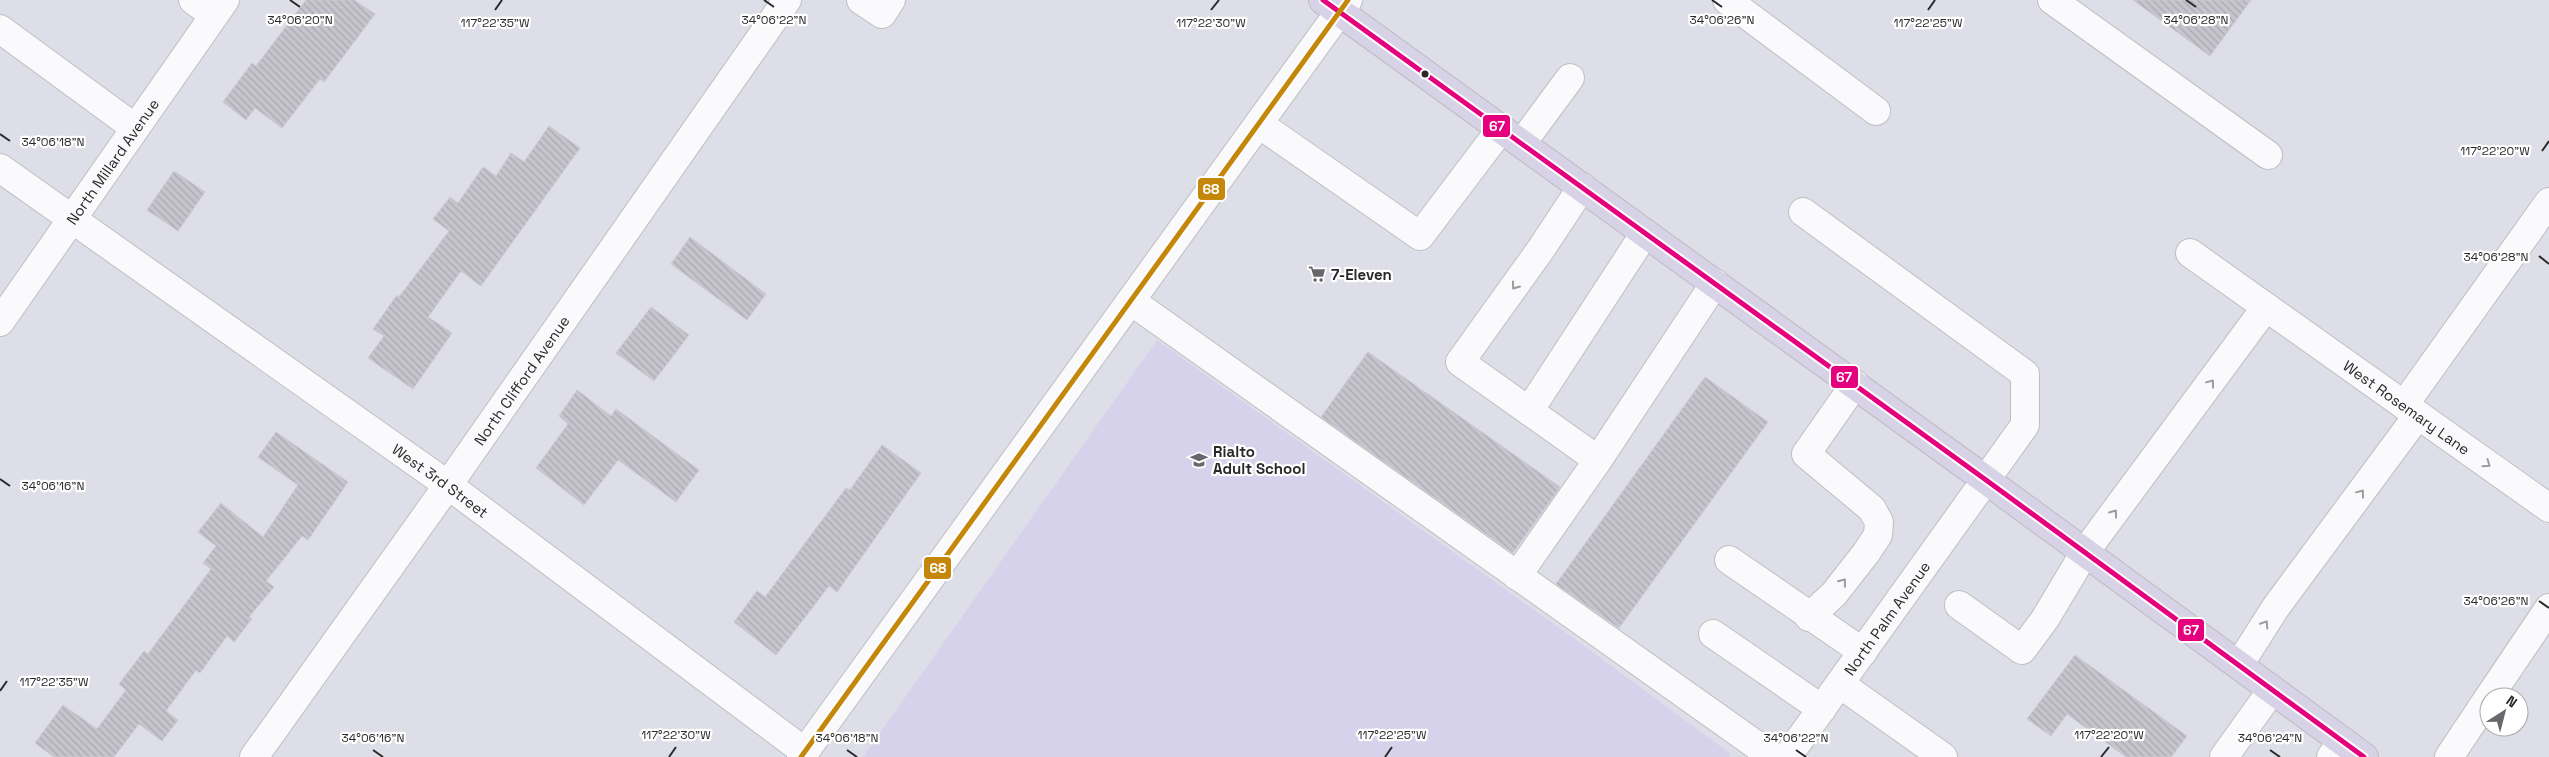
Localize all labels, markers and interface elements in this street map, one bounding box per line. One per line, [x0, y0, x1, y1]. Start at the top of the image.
text: 34°06'20"N [267, 12, 333, 28]
text: 34°06'22"N [742, 12, 806, 28]
text: 34°06'26"N [1689, 12, 1755, 28]
text: 34°06'28"N [2163, 12, 2229, 28]
text: 117°22'35"W [461, 15, 530, 31]
text: 117°22'30"W [1176, 15, 1246, 31]
text: 117°22'25"W [1894, 15, 1963, 31]
unlabelled marker [1420, 69, 1430, 79]
street label: North Millard Avenue [62, 95, 163, 228]
line badge: 67 [1482, 114, 1511, 138]
text: 67 [1489, 117, 1505, 135]
text: 34°06'18"N [22, 134, 84, 150]
text: 117°22'20"W [2460, 143, 2530, 159]
line badge: 68 [1197, 177, 1226, 201]
text: 68 [1202, 180, 1220, 198]
text: 34°06'28"N [2463, 249, 2529, 265]
supermarket icon: 7-Eleven [1307, 264, 1327, 284]
place label: 7-Eleven [1331, 265, 1392, 284]
one-way arrow [1512, 280, 1521, 290]
street label: North Clifford Avenue [469, 312, 573, 449]
street label: West Rosemary Lane [2340, 356, 2474, 459]
line badge: 67 [1830, 365, 1859, 389]
text: 67 [1836, 368, 1852, 386]
one-way arrow [2205, 379, 2214, 389]
street label: West 3rd Street [389, 439, 492, 522]
place label: Rialto Adult School [1213, 442, 1305, 478]
school or university icon: Rialto Adult School [1189, 450, 1209, 470]
one-way arrow [2481, 458, 2490, 467]
text: 34°06'16"N [22, 478, 84, 494]
one-way arrow [2355, 489, 2364, 499]
one-way arrow [2108, 509, 2117, 519]
line badge: 68 [923, 556, 952, 580]
street label: North Palm Avenue [1839, 557, 1934, 679]
text: 68 [929, 559, 947, 577]
one-way arrow [1837, 578, 1846, 588]
text: 34°06'26"N [2463, 593, 2529, 609]
line badge: 67 [2177, 618, 2205, 642]
text: 67 [2183, 621, 2199, 639]
one-way arrow [2259, 621, 2269, 630]
text: 117°22'35"W [20, 674, 89, 690]
north arrow [2479, 687, 2529, 737]
text: N [2503, 691, 2521, 712]
text: 117°22'30"W [641, 727, 711, 743]
text: 117°22'25"W [1358, 727, 1427, 743]
text: 117°22'20"W [2074, 727, 2144, 743]
text: 34°06'16"N [342, 730, 404, 746]
text: 34°06'18"N [816, 730, 878, 746]
text: 34°06'22"N [1764, 730, 1828, 746]
text: 34°06'24"N [2238, 730, 2302, 746]

